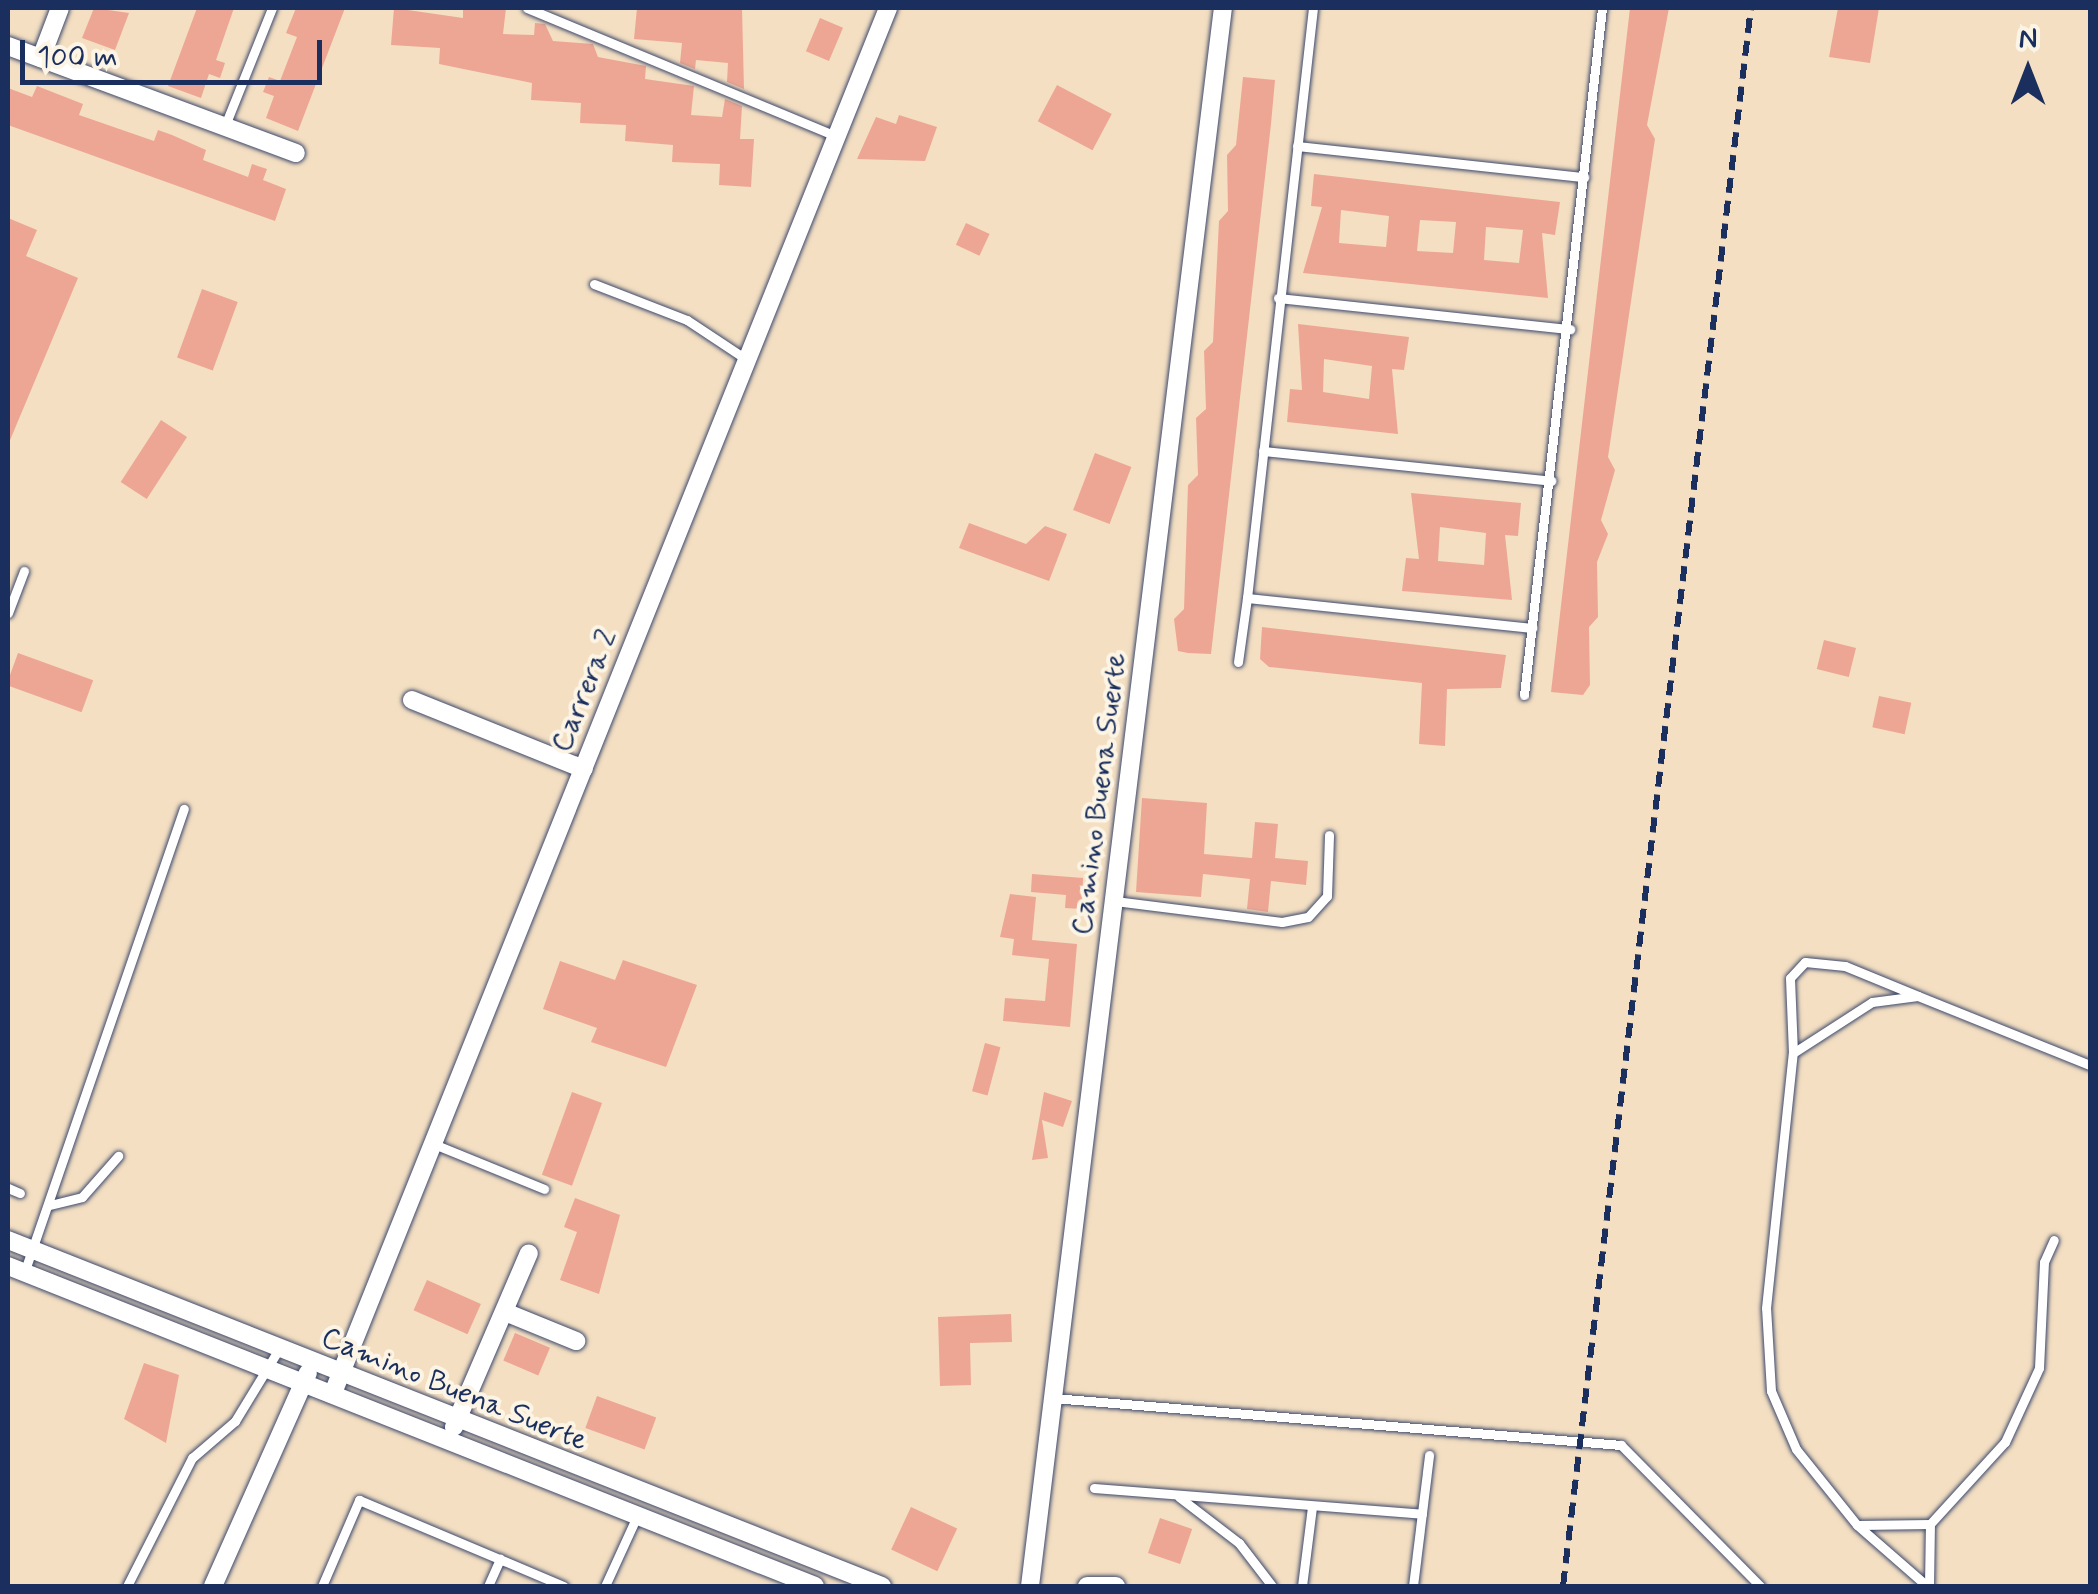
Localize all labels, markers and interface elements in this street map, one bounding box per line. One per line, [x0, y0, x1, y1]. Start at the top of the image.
scale bar [25, 20, 328, 82]
north arrow [1978, 20, 2078, 120]
text: N [2019, 21, 2037, 58]
text: 100 m [37, 38, 118, 77]
street label: Carrera 2 [544, 624, 626, 758]
street label: Camino Buena Suerte [1065, 650, 1135, 938]
street label: Camino Buena Suerte [314, 1320, 594, 1460]

